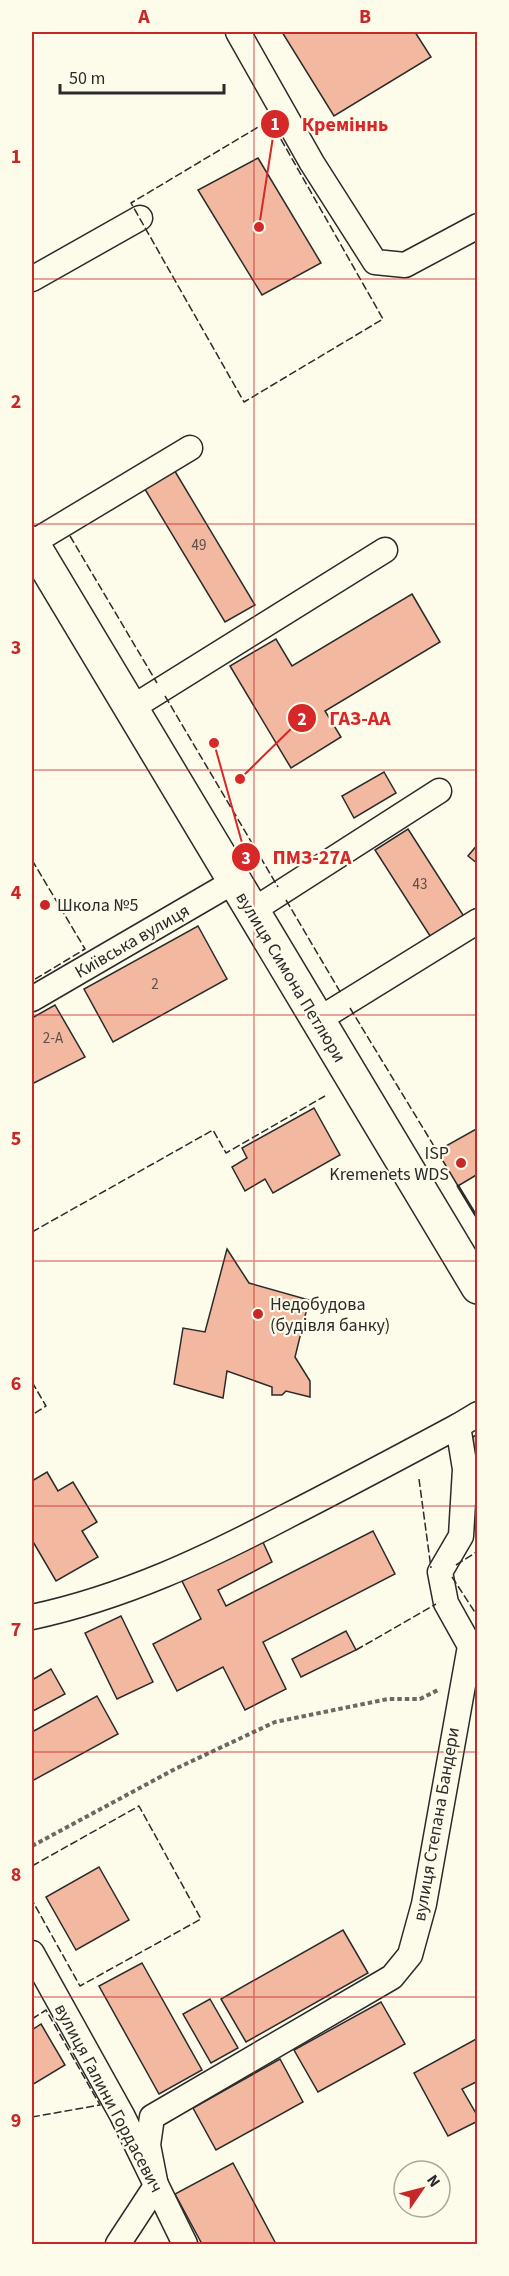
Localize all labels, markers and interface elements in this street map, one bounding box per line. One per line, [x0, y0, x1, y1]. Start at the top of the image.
text: A [137, 3, 150, 31]
text: B [359, 3, 371, 31]
scale bar [60, 57, 224, 95]
text: 50 m [69, 66, 105, 91]
callout: Креміннь [260, 105, 400, 143]
text: Креміннь [302, 111, 388, 139]
text: 1 [270, 112, 280, 137]
text: 1 [11, 143, 21, 171]
text: 2 [11, 388, 21, 416]
house number: 49 [192, 535, 206, 556]
text: 3 [11, 634, 21, 662]
callout: ГАЗ-АА [287, 699, 402, 737]
text: ГАЗ-АА [329, 705, 391, 733]
text: 2 [297, 707, 307, 732]
callout: ПМЗ-27А [231, 838, 363, 876]
text: ПМЗ-27А [273, 844, 352, 872]
text: 3 [241, 846, 251, 871]
house number: 43 [413, 874, 427, 895]
text: 4 [11, 879, 22, 907]
street label: вулиця Симона Петлюри [230, 887, 352, 1067]
place label: Школа №5 [57, 893, 138, 918]
marker: Школа №5 [38, 898, 52, 912]
street label: Київська вулиця [70, 898, 194, 985]
house number: 2 [151, 974, 159, 995]
house number: 2-А [43, 1028, 64, 1049]
text: 5 [11, 1125, 21, 1153]
place label: ISP Kremenets WDS [329, 1141, 449, 1187]
marker: ISP Kremenets WDS [454, 1156, 468, 1170]
place label: Недобудова (будівля банку) [270, 1292, 390, 1338]
marker: Недобудова (будівля банку) [251, 1307, 265, 1321]
text: 6 [11, 1370, 21, 1398]
text: 7 [11, 1616, 21, 1644]
street label: вулиця Степана Бандери [407, 1725, 466, 1923]
text: 8 [11, 1861, 21, 1889]
street label: вулиця Галини Гордасевич [48, 1999, 169, 2197]
text: 9 [11, 2107, 21, 2135]
north arrow [392, 2159, 452, 2219]
text: N [421, 2170, 446, 2192]

